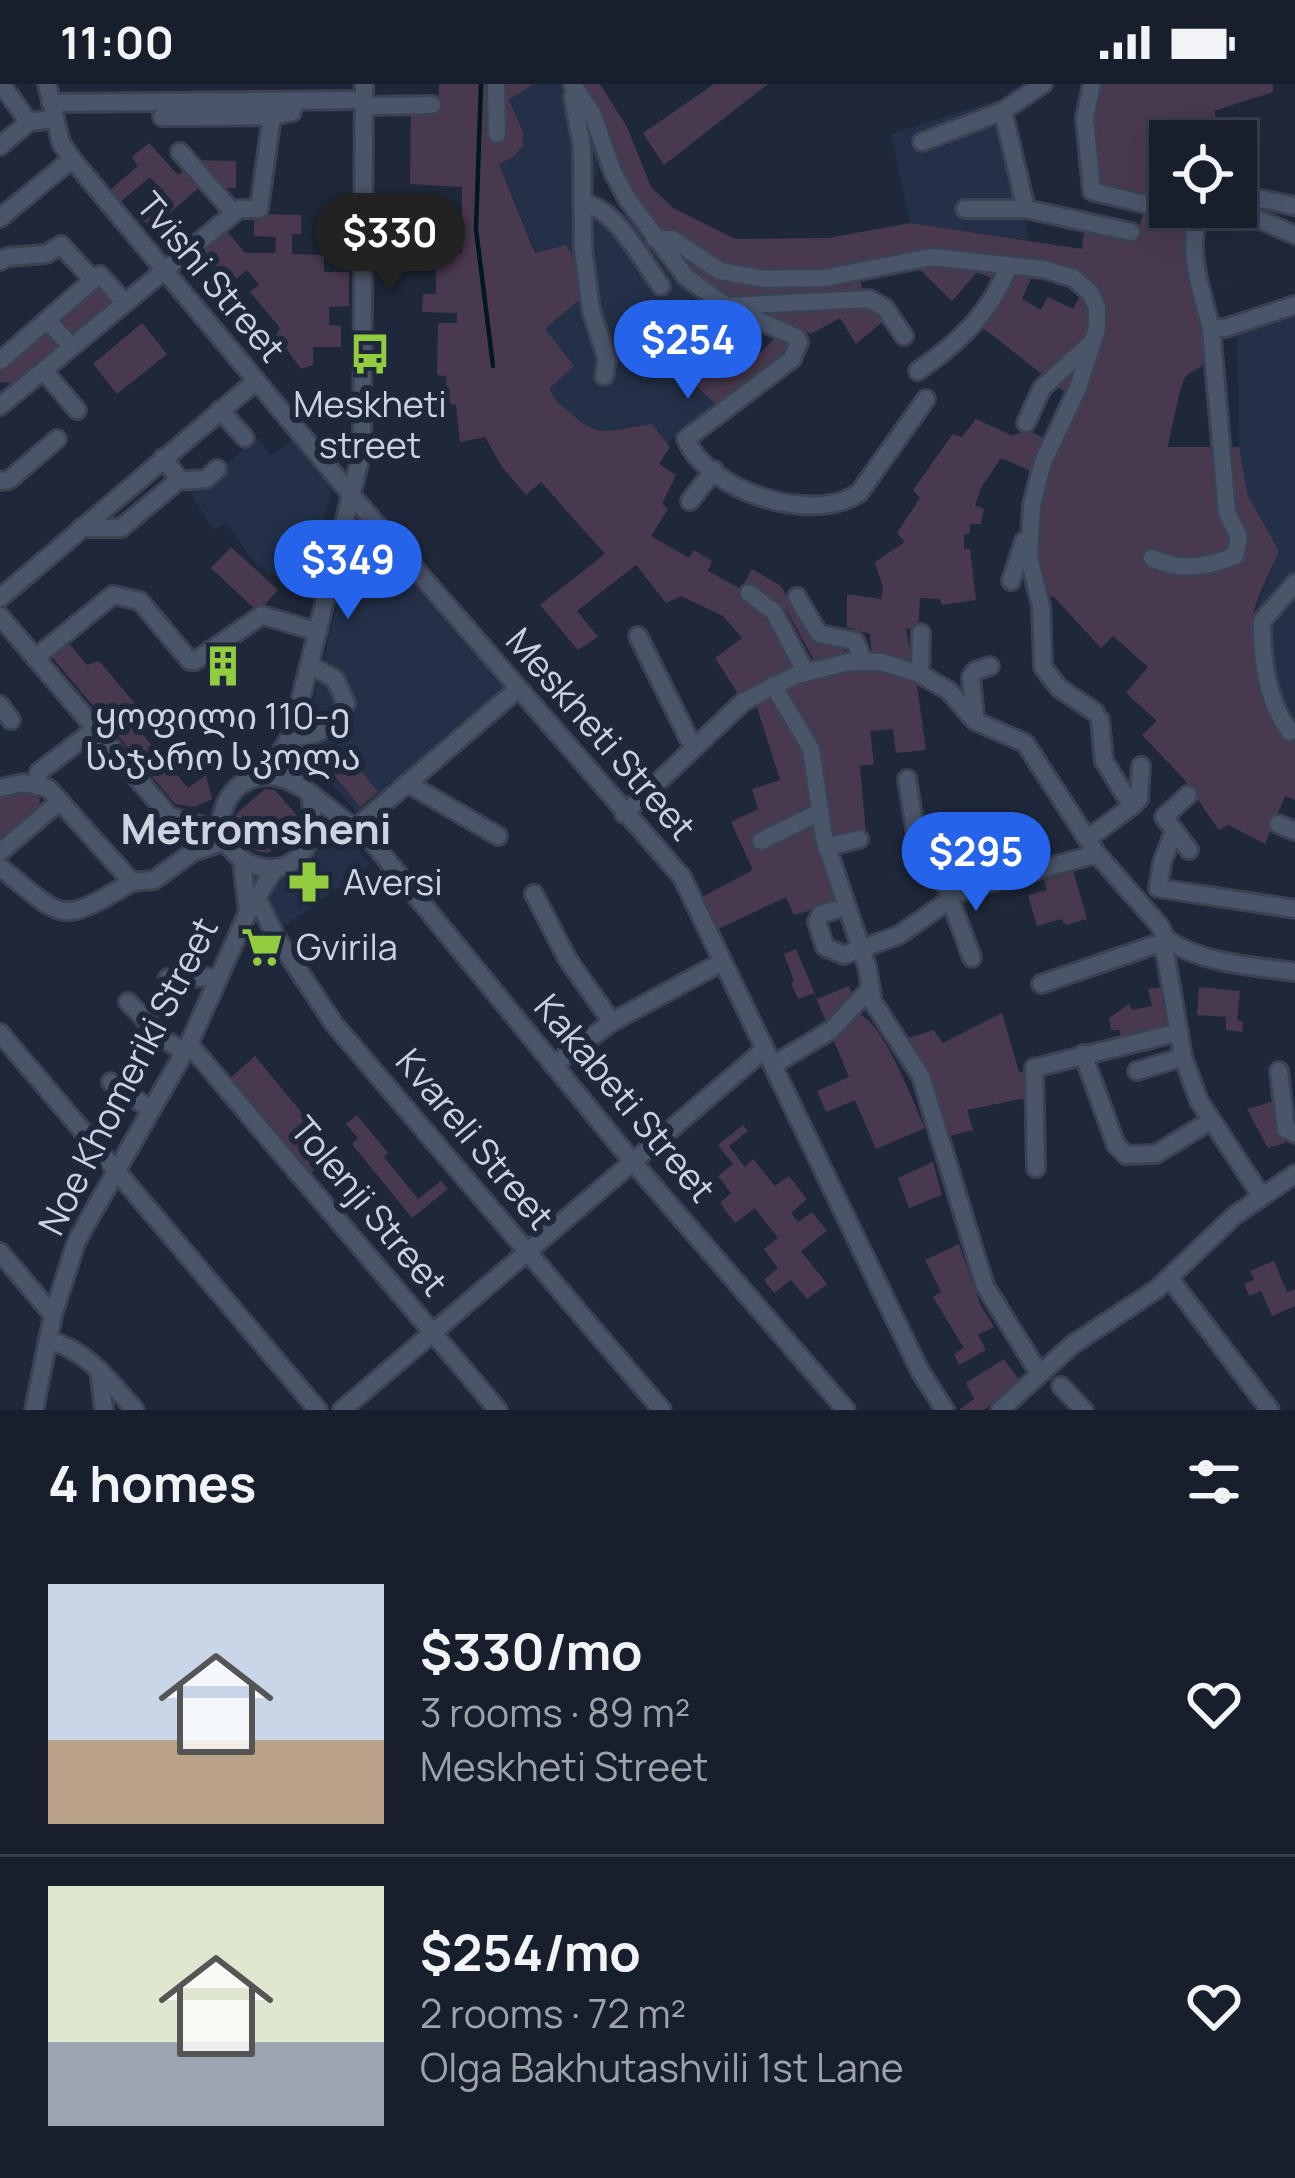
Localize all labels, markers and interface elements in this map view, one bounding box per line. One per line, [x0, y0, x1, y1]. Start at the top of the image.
text: 11:00 [60, 11, 174, 73]
map controls [1149, 120, 1257, 228]
button: locate [1149, 120, 1257, 228]
street label: Tvishi Street [126, 181, 297, 372]
pin: $330 [319, 193, 461, 295]
text: $330 [342, 205, 438, 259]
pin: $254 [617, 300, 759, 402]
text: $254 [641, 312, 735, 366]
bus stop icon: Meskheti street [347, 331, 393, 377]
place label: Meskheti street [293, 379, 447, 469]
pin: $349 [277, 520, 419, 622]
text: $349 [301, 532, 395, 586]
street label: Meskheti Street [496, 617, 707, 850]
building icon: ყოფილი 110-ე საჯარო სკოლა [200, 643, 246, 689]
place label: ყოფილი 110-ე საჯარო სკოლა [85, 691, 361, 781]
district label: Metromsheni [120, 799, 392, 857]
pin: $295 [905, 812, 1047, 914]
text: $295 [929, 824, 1023, 878]
place label: Aversi [343, 857, 443, 906]
pharmacy icon: Aversi [286, 859, 332, 905]
street label: Noe Khomeriki Street [26, 909, 229, 1243]
place label: Gvirila [296, 922, 398, 971]
supermarket icon: Gvirila [239, 924, 285, 970]
street label: Kakabeti Street [524, 983, 727, 1212]
street label: Kvareli Street [385, 1038, 565, 1239]
street label: Tolenji Street [280, 1105, 459, 1306]
text: 4 homes [48, 1448, 256, 1517]
icon: filters [1181, 1449, 1247, 1515]
text: $330/mo [420, 1616, 642, 1685]
icon: home [144, 1632, 288, 1776]
icon: heart [1181, 1671, 1247, 1737]
text: 3 rooms · 89 m² [420, 1685, 690, 1739]
text: Meskheti Street [420, 1739, 708, 1793]
text: $254/mo [420, 1917, 641, 1986]
icon: home [144, 1934, 288, 2078]
icon: heart [1181, 1973, 1247, 2039]
text: 2 rooms · 72 m² [420, 1986, 686, 2040]
text: Olga Bakhutashvili 1st Lane [420, 2040, 904, 2094]

